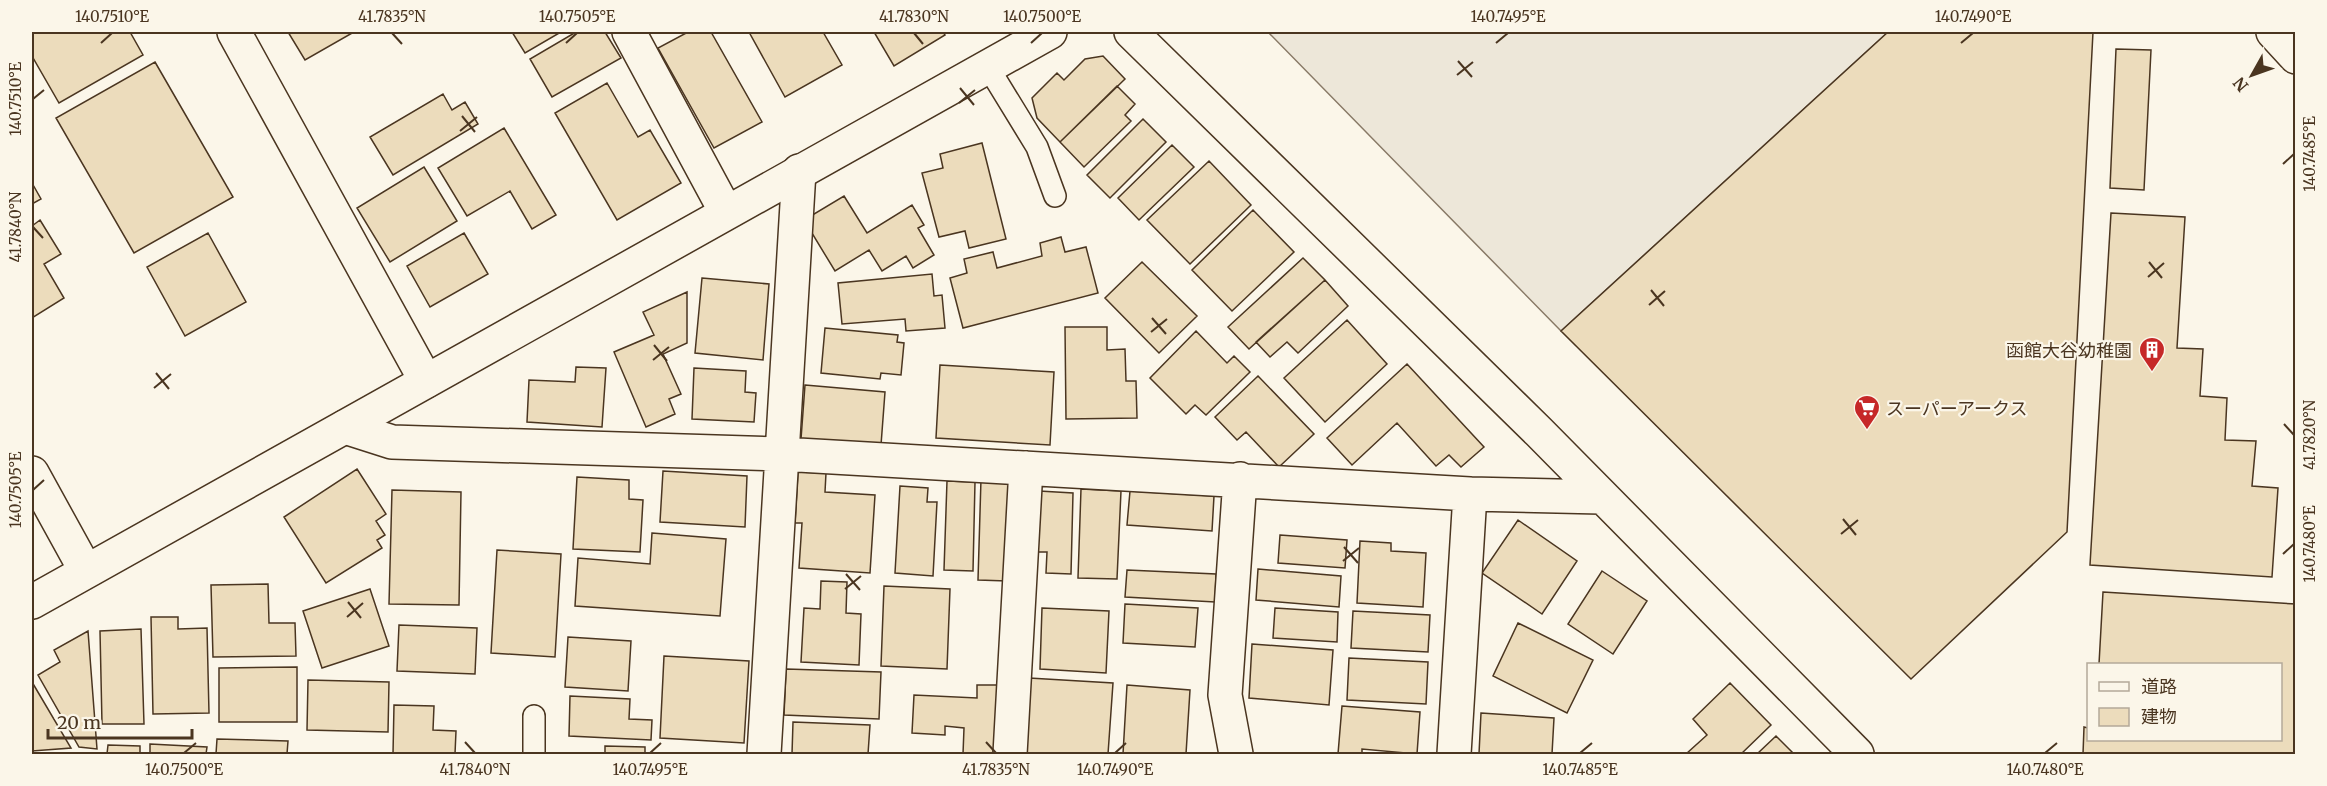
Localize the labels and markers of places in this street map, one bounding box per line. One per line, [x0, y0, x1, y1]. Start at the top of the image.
building icon: 函館大谷幼稚園 [2137, 335, 2167, 373]
place label: 函館大谷幼稚園 [2006, 339, 2132, 362]
supermarket icon: スーパーアークス [1852, 393, 1882, 431]
place label: スーパーアークス [1886, 397, 2027, 420]

